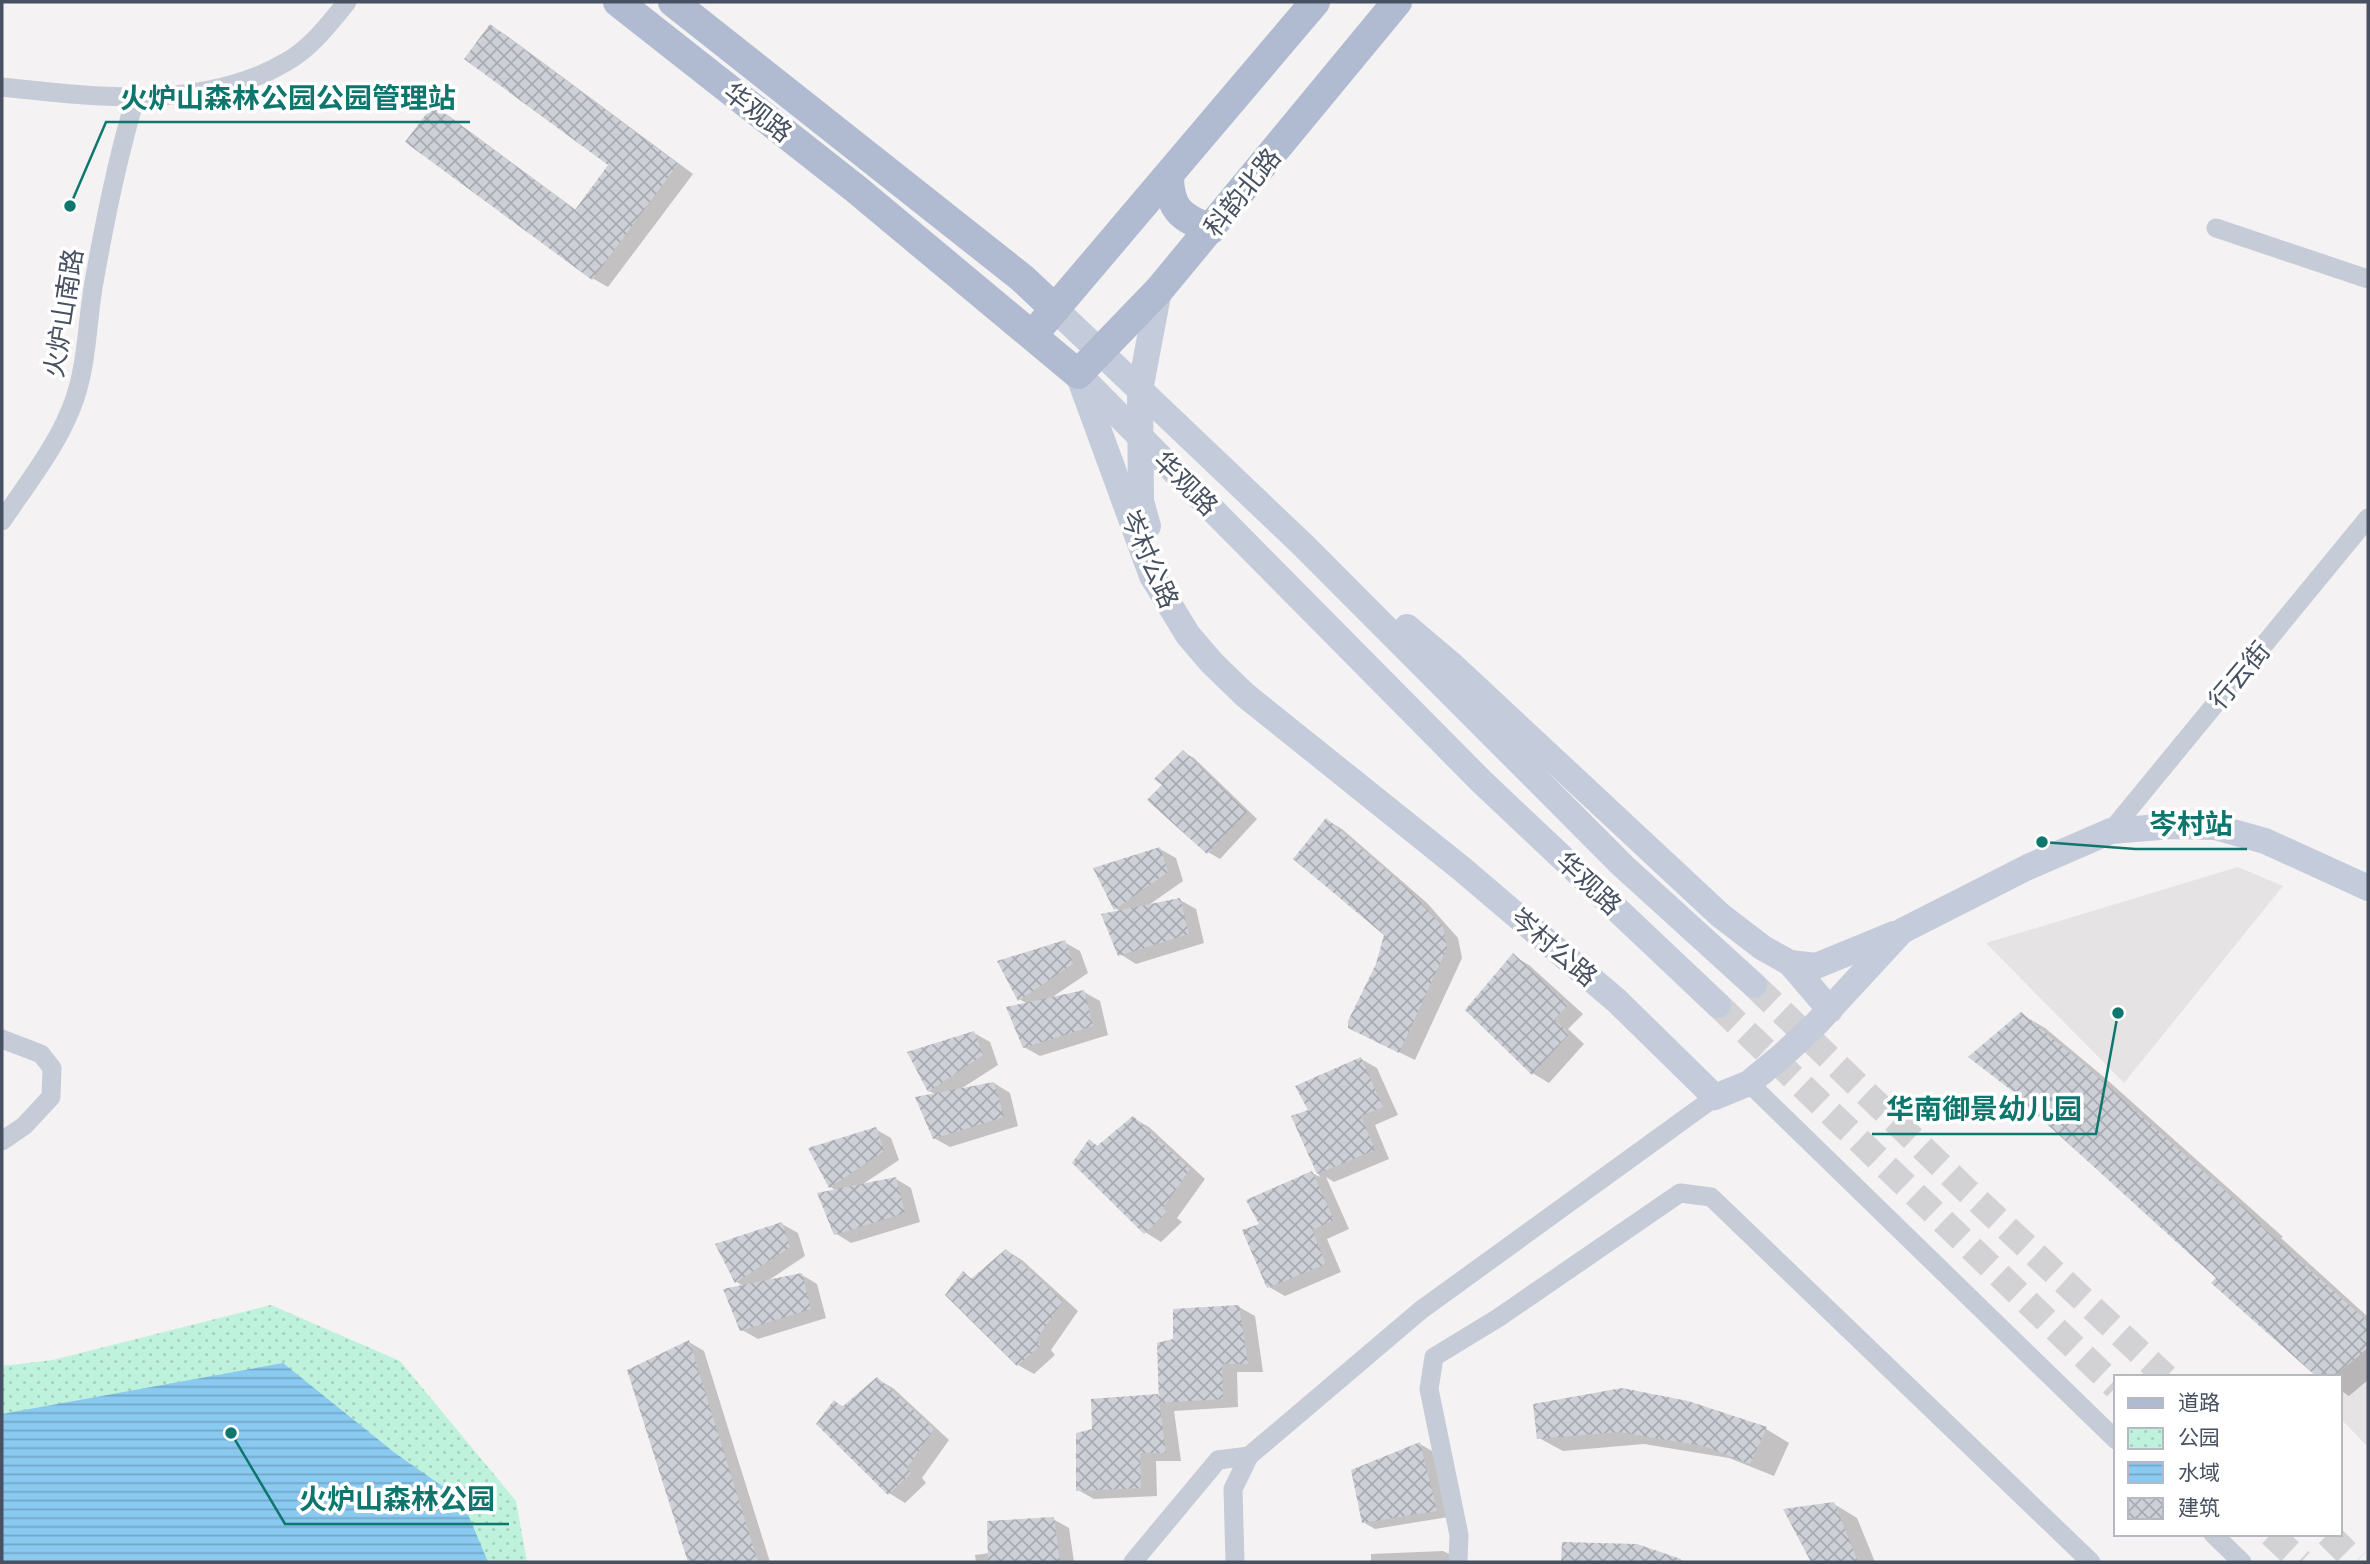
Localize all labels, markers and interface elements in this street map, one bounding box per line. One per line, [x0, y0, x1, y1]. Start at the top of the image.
callout: 火炉山森林公园公园管理站 [106, 73, 470, 122]
street label: 华观路 [717, 75, 799, 149]
text: 火炉山森林公园公园管理站 [120, 79, 456, 116]
street label: 科韵北路 [1196, 141, 1288, 243]
street label: 火炉山南路 [37, 246, 89, 380]
street label: 华观路 [1147, 444, 1225, 522]
street label: 岑村公路 [1114, 505, 1186, 613]
street label: 行云街 [2201, 635, 2277, 715]
callout: 岑村站 [2135, 800, 2247, 849]
text: 岑村站 [2149, 805, 2233, 842]
street label: 华观路 [1549, 844, 1629, 922]
street label: 岑村公路 [1504, 901, 1604, 993]
callout: 华南御景幼儿园 [1872, 1085, 2096, 1134]
text: 华南御景幼儿园 [1886, 1090, 2082, 1127]
legend [2114, 1375, 2342, 1536]
text: 道路 [2178, 1389, 2220, 1416]
text: 公园 [2178, 1424, 2220, 1451]
text: 水域 [2178, 1459, 2220, 1486]
callout: 火炉山森林公园 [285, 1475, 509, 1524]
text: 火炉山森林公园 [299, 1480, 495, 1517]
text: 建筑 [2178, 1494, 2220, 1521]

